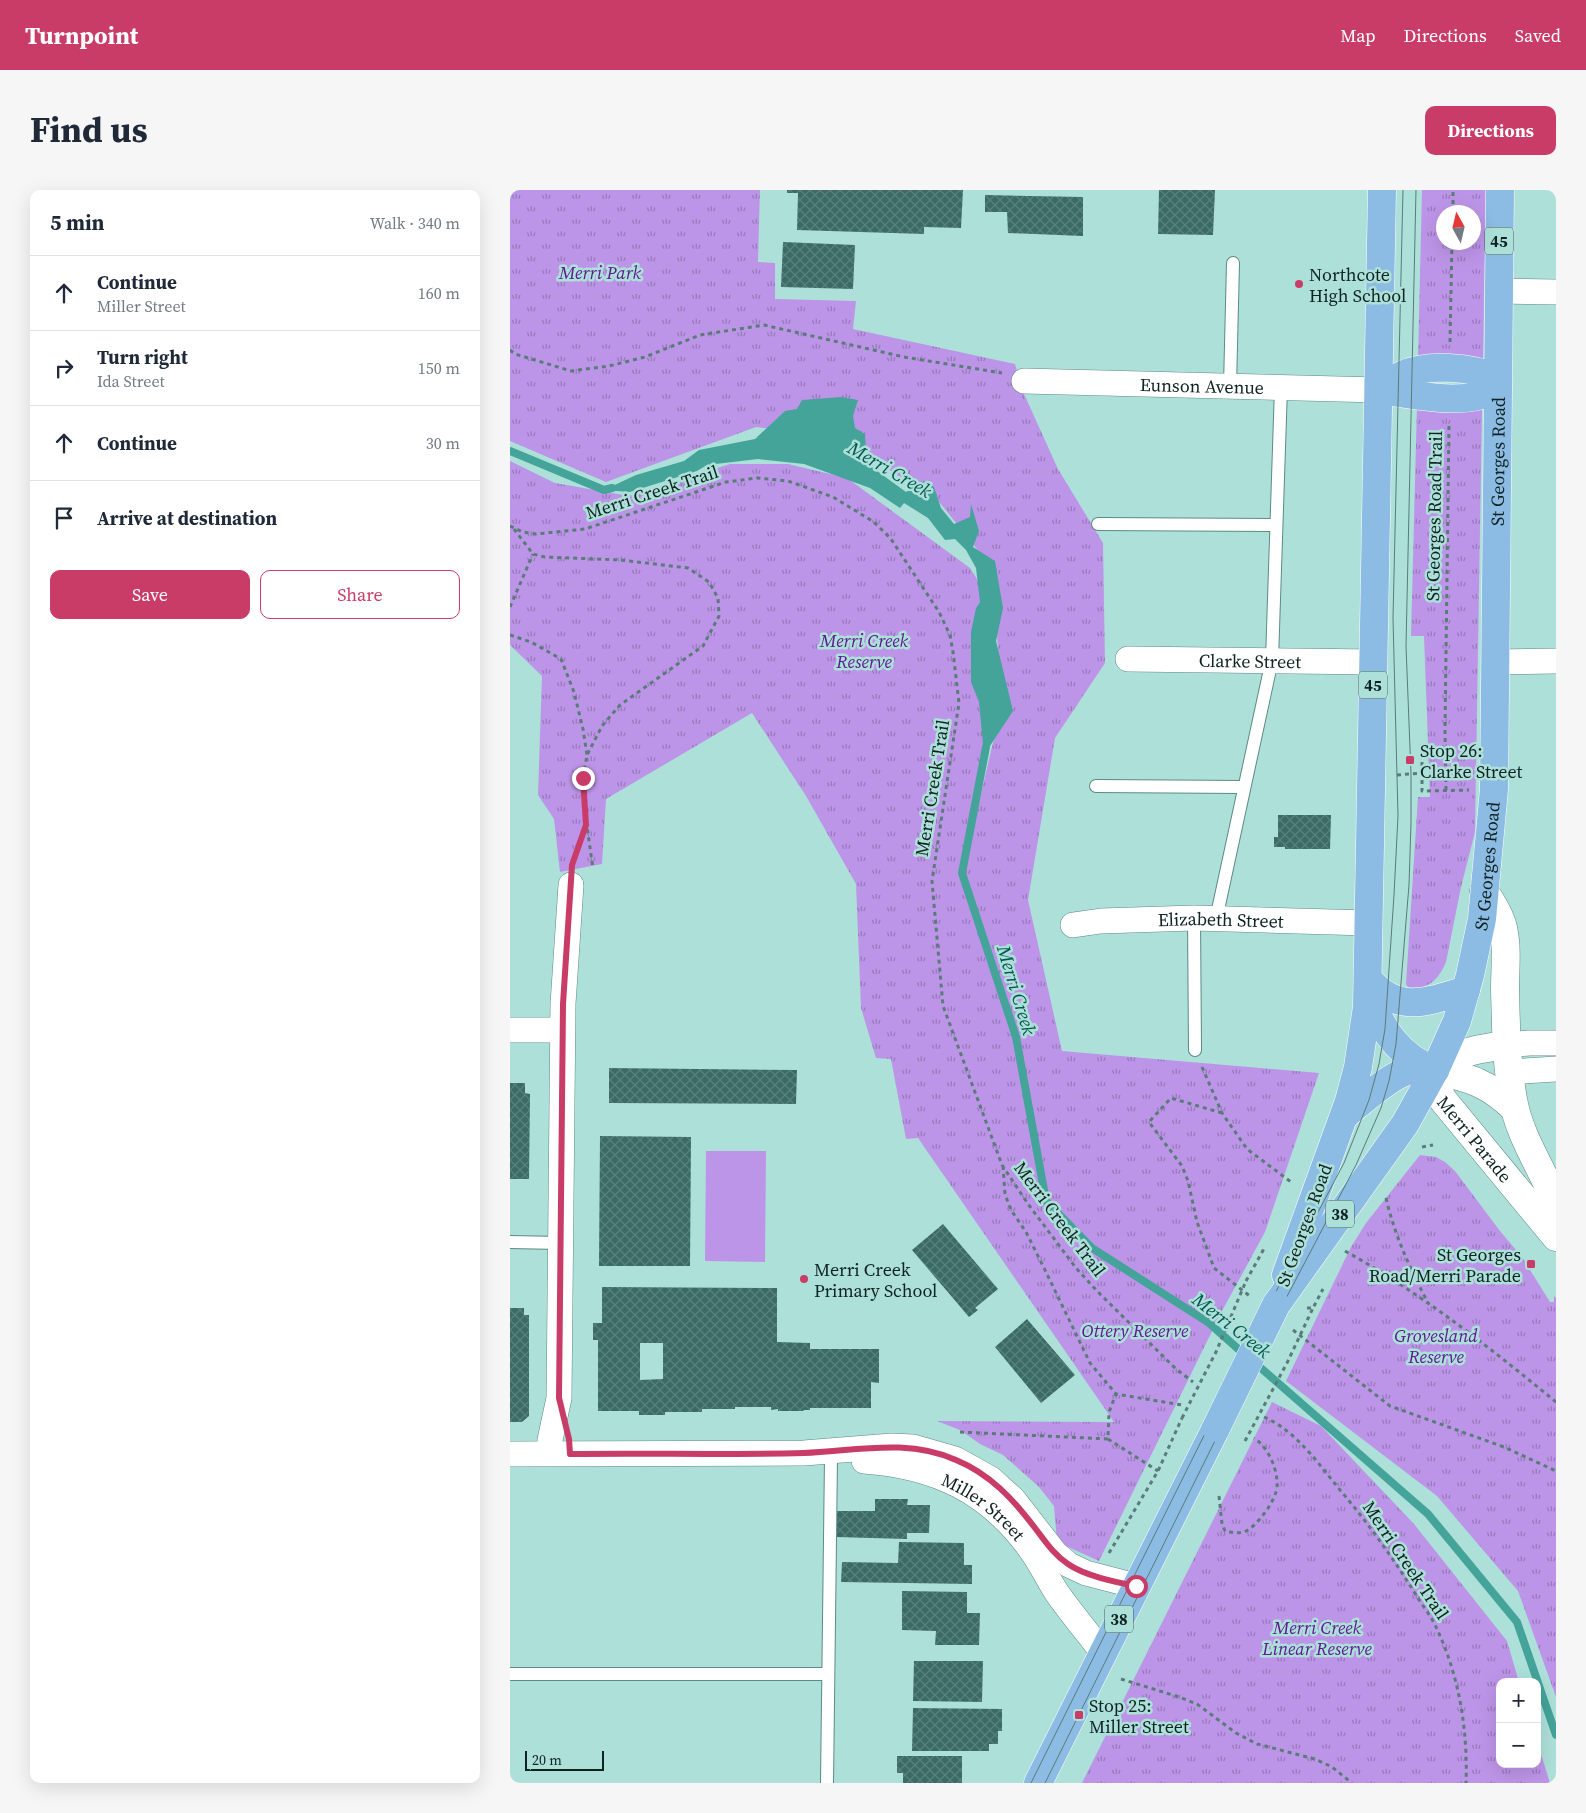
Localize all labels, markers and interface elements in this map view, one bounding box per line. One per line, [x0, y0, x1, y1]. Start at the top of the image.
text: Turnpoint [25, 19, 138, 52]
text: Map [1340, 23, 1376, 48]
text: Directions [1404, 23, 1487, 48]
text: Saved [1515, 23, 1561, 48]
text: Find us [30, 106, 148, 154]
button: Directions [1425, 106, 1556, 155]
north arrow [1436, 205, 1481, 250]
text: 5 min [50, 208, 105, 237]
text: Walk · 340 m [370, 212, 460, 234]
road number: 45 [1485, 227, 1513, 254]
park label: Merri Park [558, 260, 642, 285]
place label: Northcote High School [1309, 262, 1406, 308]
text: Continue [97, 269, 177, 295]
marker: Northcote High School [1293, 278, 1305, 290]
icon: ahead [50, 279, 78, 307]
text: 160 m [418, 282, 460, 304]
text: Miller Street [97, 295, 186, 317]
text: Turn right [97, 344, 188, 370]
icon: right [50, 354, 78, 382]
text: 150 m [418, 357, 460, 379]
text: Ida Street [97, 370, 165, 392]
street label: Eunson Avenue [1140, 371, 1264, 400]
street label: St Georges Road [1484, 397, 1510, 526]
icon: ahead [50, 429, 78, 457]
text: Continue [97, 430, 177, 456]
street label: St Georges Road Trail [1420, 431, 1448, 601]
text: 30 m [426, 432, 460, 454]
water label: Merri Creek [842, 434, 937, 503]
street label: Merri Creek Trail [582, 459, 722, 525]
icon: arrive [50, 504, 78, 532]
text: Arrive at destination [97, 505, 277, 531]
button: Save [50, 570, 250, 619]
button: Share [260, 570, 460, 619]
park label: Merri Creek Reserve [819, 628, 908, 674]
street label: Clarke Street [1199, 647, 1302, 674]
road number: 45 [1359, 672, 1387, 698]
street label: Merri Creek Trail [909, 718, 955, 858]
place label: Stop 26: Clarke Street [1420, 738, 1523, 784]
marker: Stop 26: Clarke Street [1404, 754, 1416, 766]
route end [572, 767, 595, 790]
street label: St Georges Road [1467, 801, 1505, 933]
street label: Elizabeth Street [1157, 905, 1284, 933]
water label: Merri Creek [991, 941, 1043, 1038]
street label: Merri Parade [1432, 1090, 1518, 1187]
street label: Merri Creek Trail [1008, 1156, 1112, 1282]
street label: St Georges Road [1270, 1160, 1338, 1290]
road number: 38 [1326, 1201, 1354, 1228]
place label: St Georges Road/Merri Parade [1369, 1242, 1521, 1288]
place label: Merri Creek Primary School [814, 1257, 937, 1303]
marker: St Georges Road/Merri Parade [1525, 1258, 1537, 1270]
marker: Merri Creek Primary School [798, 1273, 810, 1285]
water label: Merri Creek [1187, 1286, 1277, 1364]
park label: Ottery Reserve [1082, 1318, 1189, 1343]
park label: Grovesland Reserve [1394, 1323, 1478, 1369]
street label: Miller Street [938, 1467, 1031, 1546]
street label: Merri Creek Trail [1357, 1496, 1455, 1624]
route start [1125, 1575, 1148, 1598]
road number: 38 [1105, 1606, 1133, 1632]
park label: Merri Creek Linear Reserve [1261, 1615, 1372, 1661]
map controls [1496, 1678, 1541, 1768]
button: + [1496, 1678, 1541, 1723]
place label: Stop 25: Miller Street [1089, 1693, 1189, 1739]
marker: Stop 25: Miller Street [1073, 1709, 1085, 1721]
button: − [1496, 1723, 1541, 1768]
scale bar [525, 1748, 604, 1771]
text: 20 m [532, 1750, 562, 1770]

